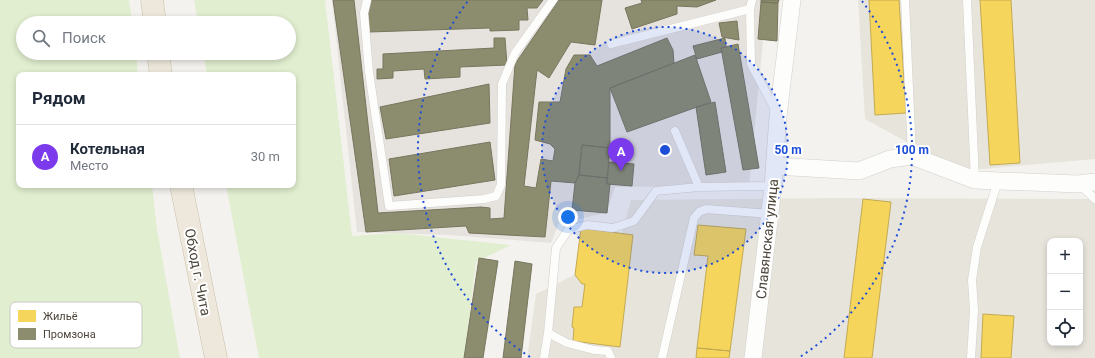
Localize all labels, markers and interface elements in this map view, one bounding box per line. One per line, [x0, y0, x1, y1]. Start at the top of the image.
search box [16, 16, 296, 60]
icon: search [30, 27, 52, 49]
text: Поиск [62, 29, 106, 47]
text: Рядом [32, 88, 86, 108]
pin: A [608, 138, 634, 171]
text: Котельная [70, 140, 145, 158]
centre of rings [658, 143, 672, 157]
text: 50 m [774, 143, 802, 157]
text: 100 m [895, 143, 929, 157]
text: A [41, 149, 49, 164]
text: 30 m [251, 149, 280, 164]
text: Место [70, 158, 108, 173]
street label: Славянская улица [753, 178, 781, 300]
your location [558, 207, 578, 227]
street label: Обход г. Чита [182, 227, 214, 317]
map controls [1047, 238, 1083, 346]
button: + [1047, 238, 1083, 274]
button: − [1047, 274, 1083, 310]
legend [10, 302, 142, 348]
text: Жильё [43, 310, 78, 323]
button: locate [1047, 310, 1083, 346]
text: Промзона [43, 328, 96, 341]

